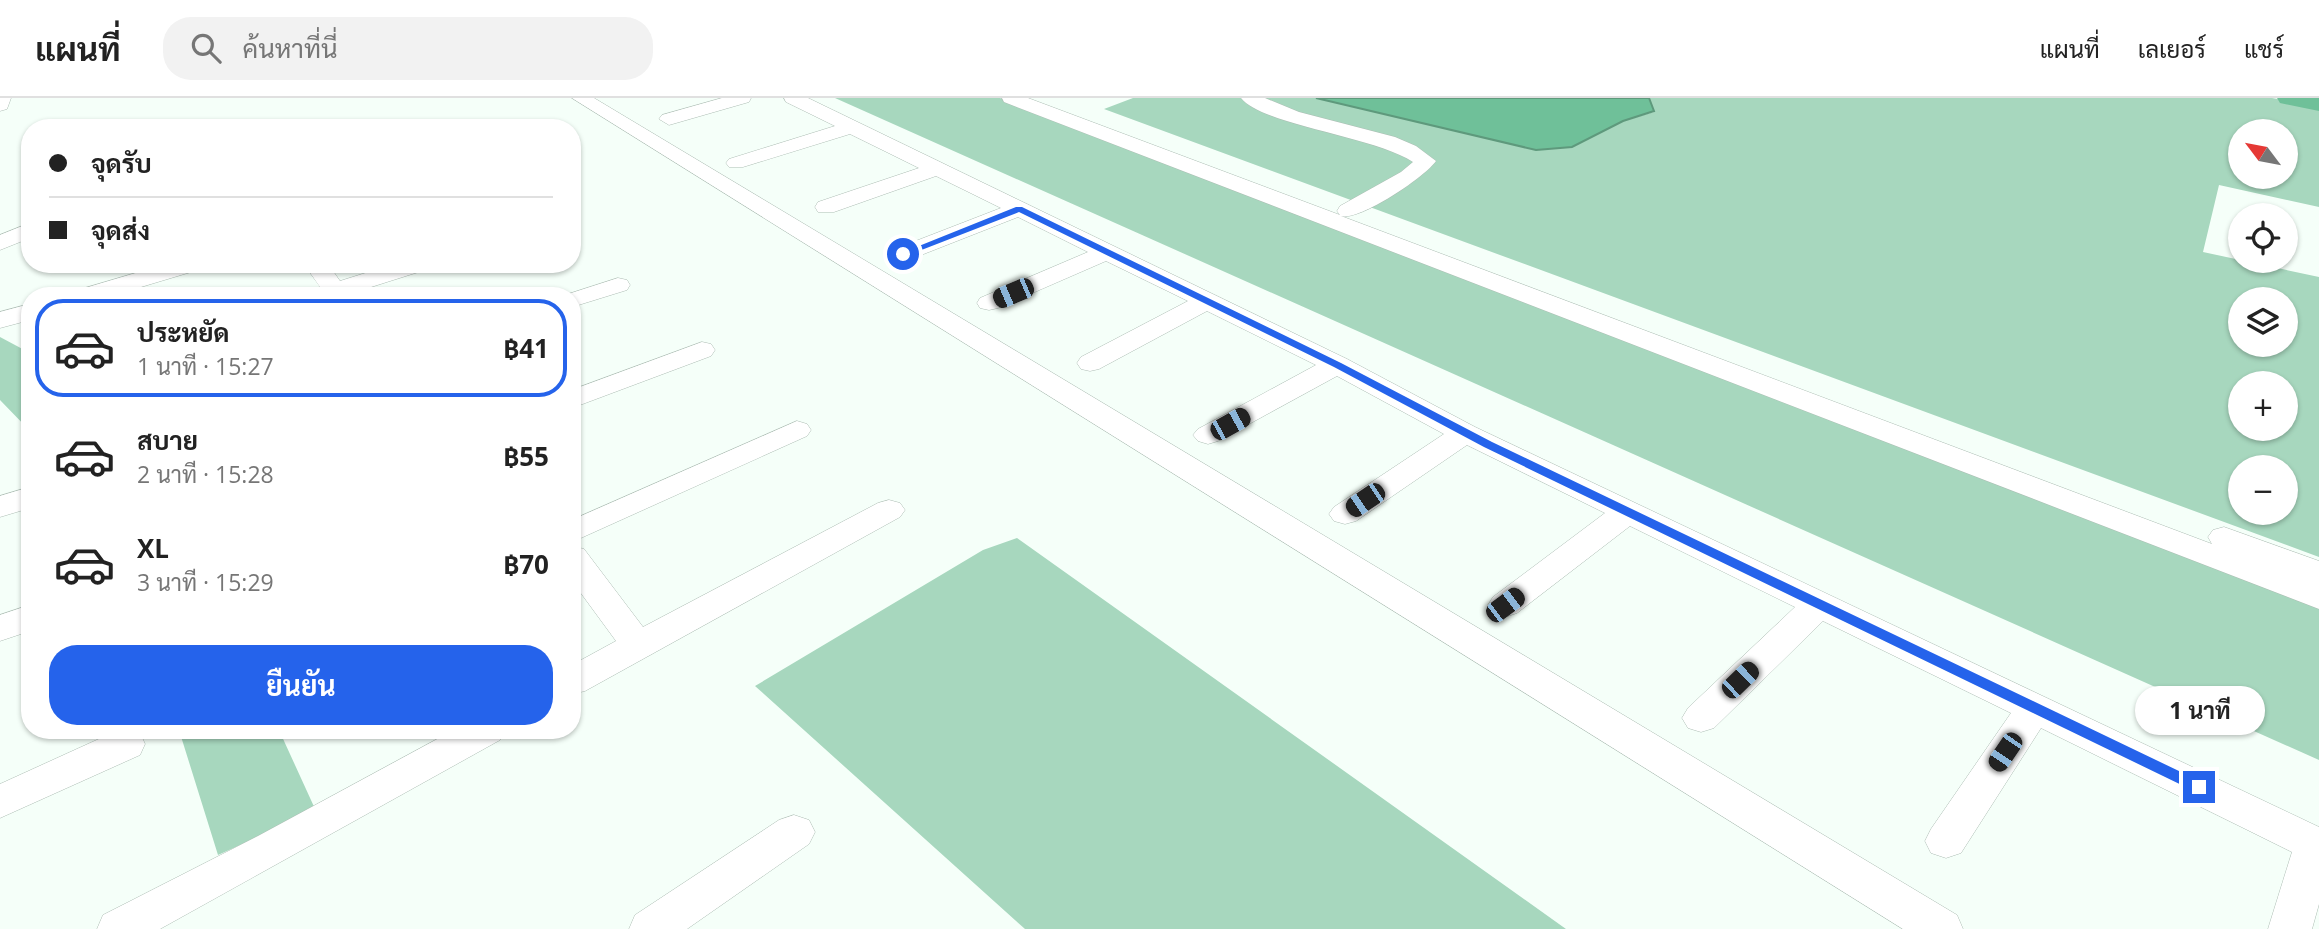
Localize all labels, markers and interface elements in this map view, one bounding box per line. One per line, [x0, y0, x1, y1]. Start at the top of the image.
search box [163, 17, 653, 80]
text: แผนที่ [35, 26, 121, 71]
icon: search [187, 29, 225, 67]
text: ค้นหาที่นี่ [243, 30, 338, 66]
text: แผนที่ [2040, 32, 2100, 65]
text: เลเยอร์ [2138, 32, 2206, 65]
text: แชร์ [2244, 32, 2284, 65]
north arrow [2228, 119, 2298, 189]
map controls [2228, 119, 2298, 525]
text: จุดรับ [91, 145, 152, 181]
button: locate [2228, 203, 2298, 273]
text: จุดส่ง [91, 212, 150, 248]
route start [887, 238, 919, 270]
car [990, 275, 1037, 311]
button: layers [2228, 287, 2298, 357]
text: ประหยัด [137, 314, 230, 350]
icon: car [53, 317, 116, 380]
text: ฿41 [504, 330, 549, 366]
text: 1 นาที · 15:27 [137, 350, 274, 382]
button: + [2228, 371, 2298, 441]
car [1207, 405, 1254, 443]
text: สบาย [137, 422, 198, 458]
icon: car [53, 425, 116, 488]
text: ฿55 [504, 438, 549, 474]
button: − [2228, 455, 2298, 525]
text: 2 นาที · 15:28 [137, 458, 274, 490]
car [1342, 480, 1389, 520]
text: XL [137, 530, 169, 566]
icon: car [53, 533, 116, 596]
text: ฿70 [504, 546, 549, 582]
text: 3 นาที · 15:29 [137, 566, 274, 598]
car [1482, 584, 1529, 626]
button: ยืนยัน [49, 645, 553, 725]
car [1718, 658, 1763, 702]
callout: 1 นาที [2134, 686, 2264, 734]
text: 1 นาที [2169, 694, 2231, 726]
car [1985, 729, 2026, 775]
route end [2183, 771, 2215, 803]

